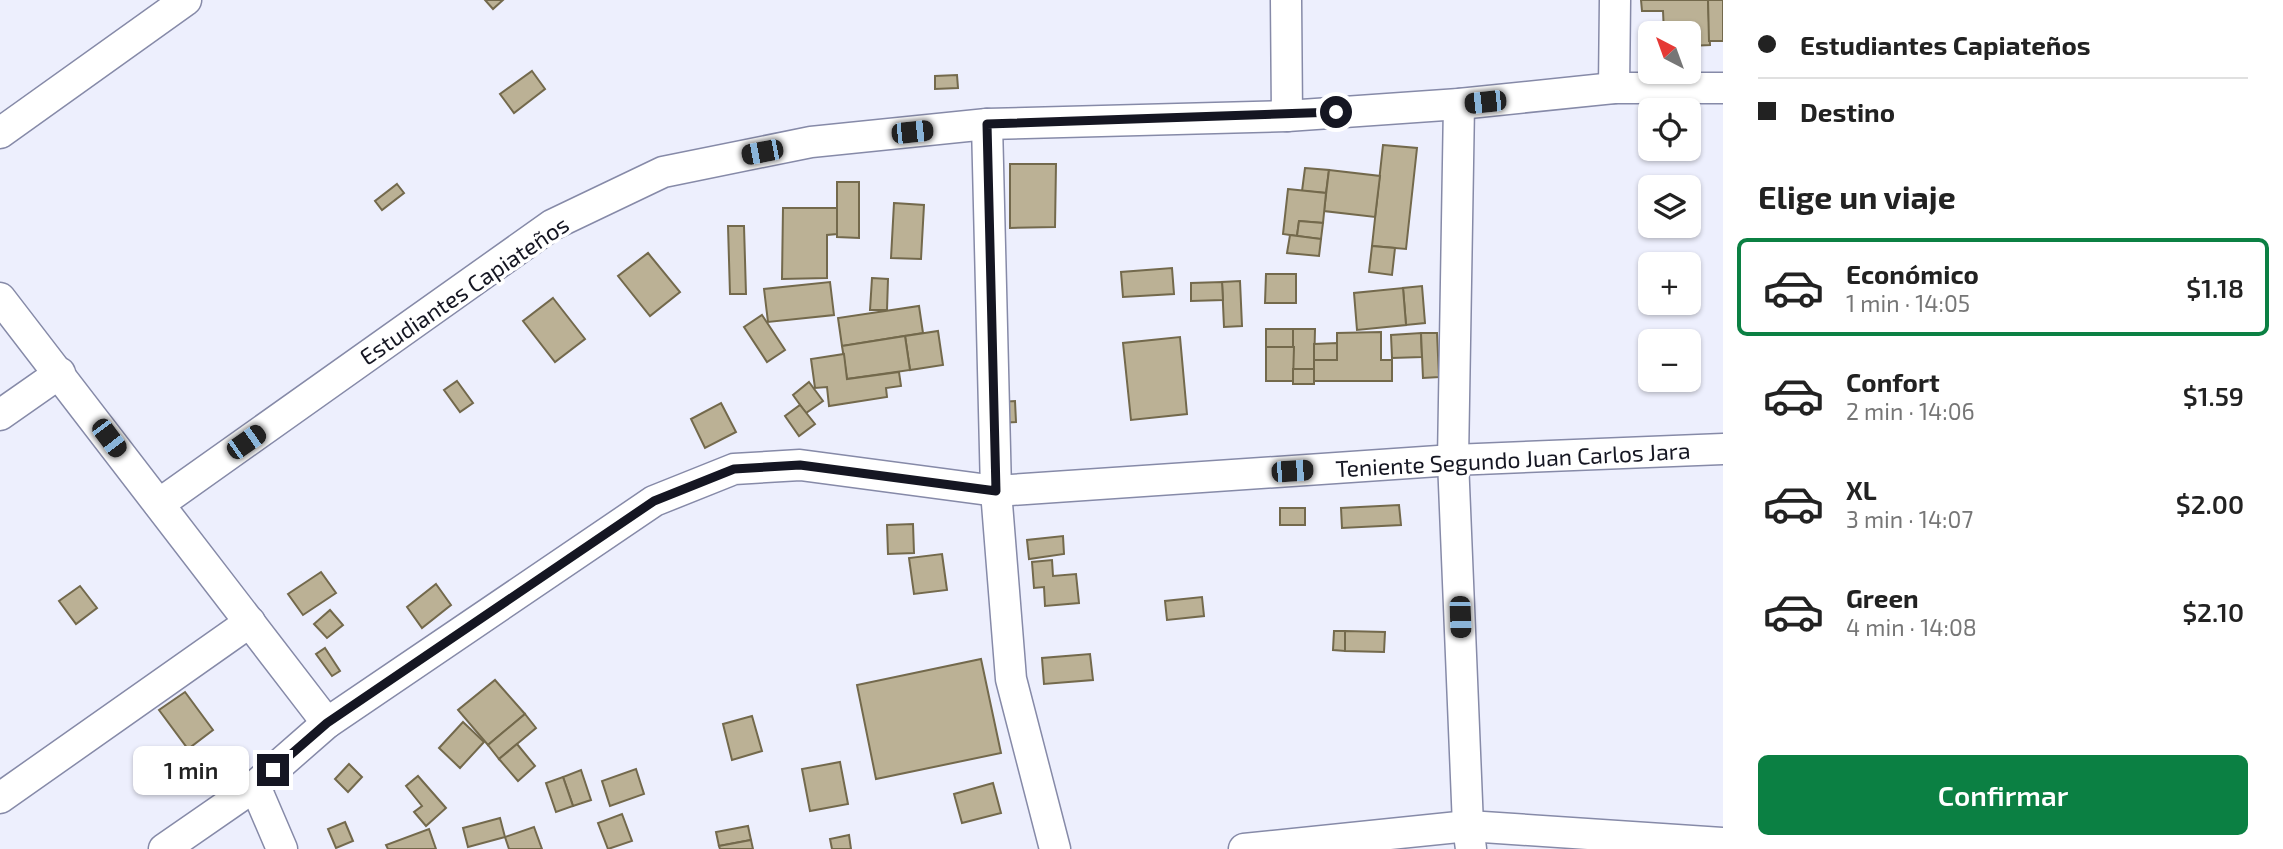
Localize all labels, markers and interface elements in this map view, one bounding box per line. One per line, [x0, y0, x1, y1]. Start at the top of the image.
north arrow [1638, 21, 1701, 84]
map controls [1638, 21, 1701, 392]
text: Estudiantes Capiateños [1800, 29, 2091, 60]
car [1464, 89, 1507, 115]
route start [1320, 96, 1352, 128]
text: Destino [1800, 96, 1895, 127]
button: locate [1638, 98, 1701, 161]
car [891, 119, 934, 145]
car [740, 138, 785, 166]
button: layers [1638, 175, 1701, 238]
text: Elige un viaje [1758, 177, 1956, 215]
street label: Estudiantes Capiateños [354, 210, 574, 370]
button: + [1638, 252, 1701, 315]
icon: car [1762, 256, 1825, 319]
text: Económico [1846, 258, 1979, 289]
text: $1.18 [2186, 272, 2244, 303]
text: 1 min · 14:05 [1846, 289, 1970, 317]
button: − [1638, 329, 1701, 392]
icon: car [1762, 364, 1825, 427]
text: Confort [1846, 366, 1940, 397]
text: $1.59 [2183, 380, 2244, 411]
text: 2 min · 14:06 [1846, 397, 1975, 425]
car [88, 415, 131, 461]
car [223, 421, 270, 463]
street label: Teniente Segundo Juan Carlos Jara [1335, 436, 1691, 482]
car [1271, 459, 1314, 483]
icon: car [1762, 472, 1825, 535]
text: XL [1846, 474, 1877, 505]
text: $2.00 [2176, 488, 2244, 519]
text: 3 min · 14:07 [1846, 505, 1973, 533]
icon: car [1762, 580, 1825, 643]
text: Green [1846, 582, 1919, 613]
car [1449, 596, 1472, 638]
text: $2.10 [2182, 596, 2244, 627]
text: 4 min · 14:08 [1846, 613, 1977, 641]
callout: 1 min [133, 746, 248, 794]
route end [257, 754, 289, 786]
button: Confirmar [1758, 755, 2248, 835]
text: 1 min [164, 756, 218, 784]

